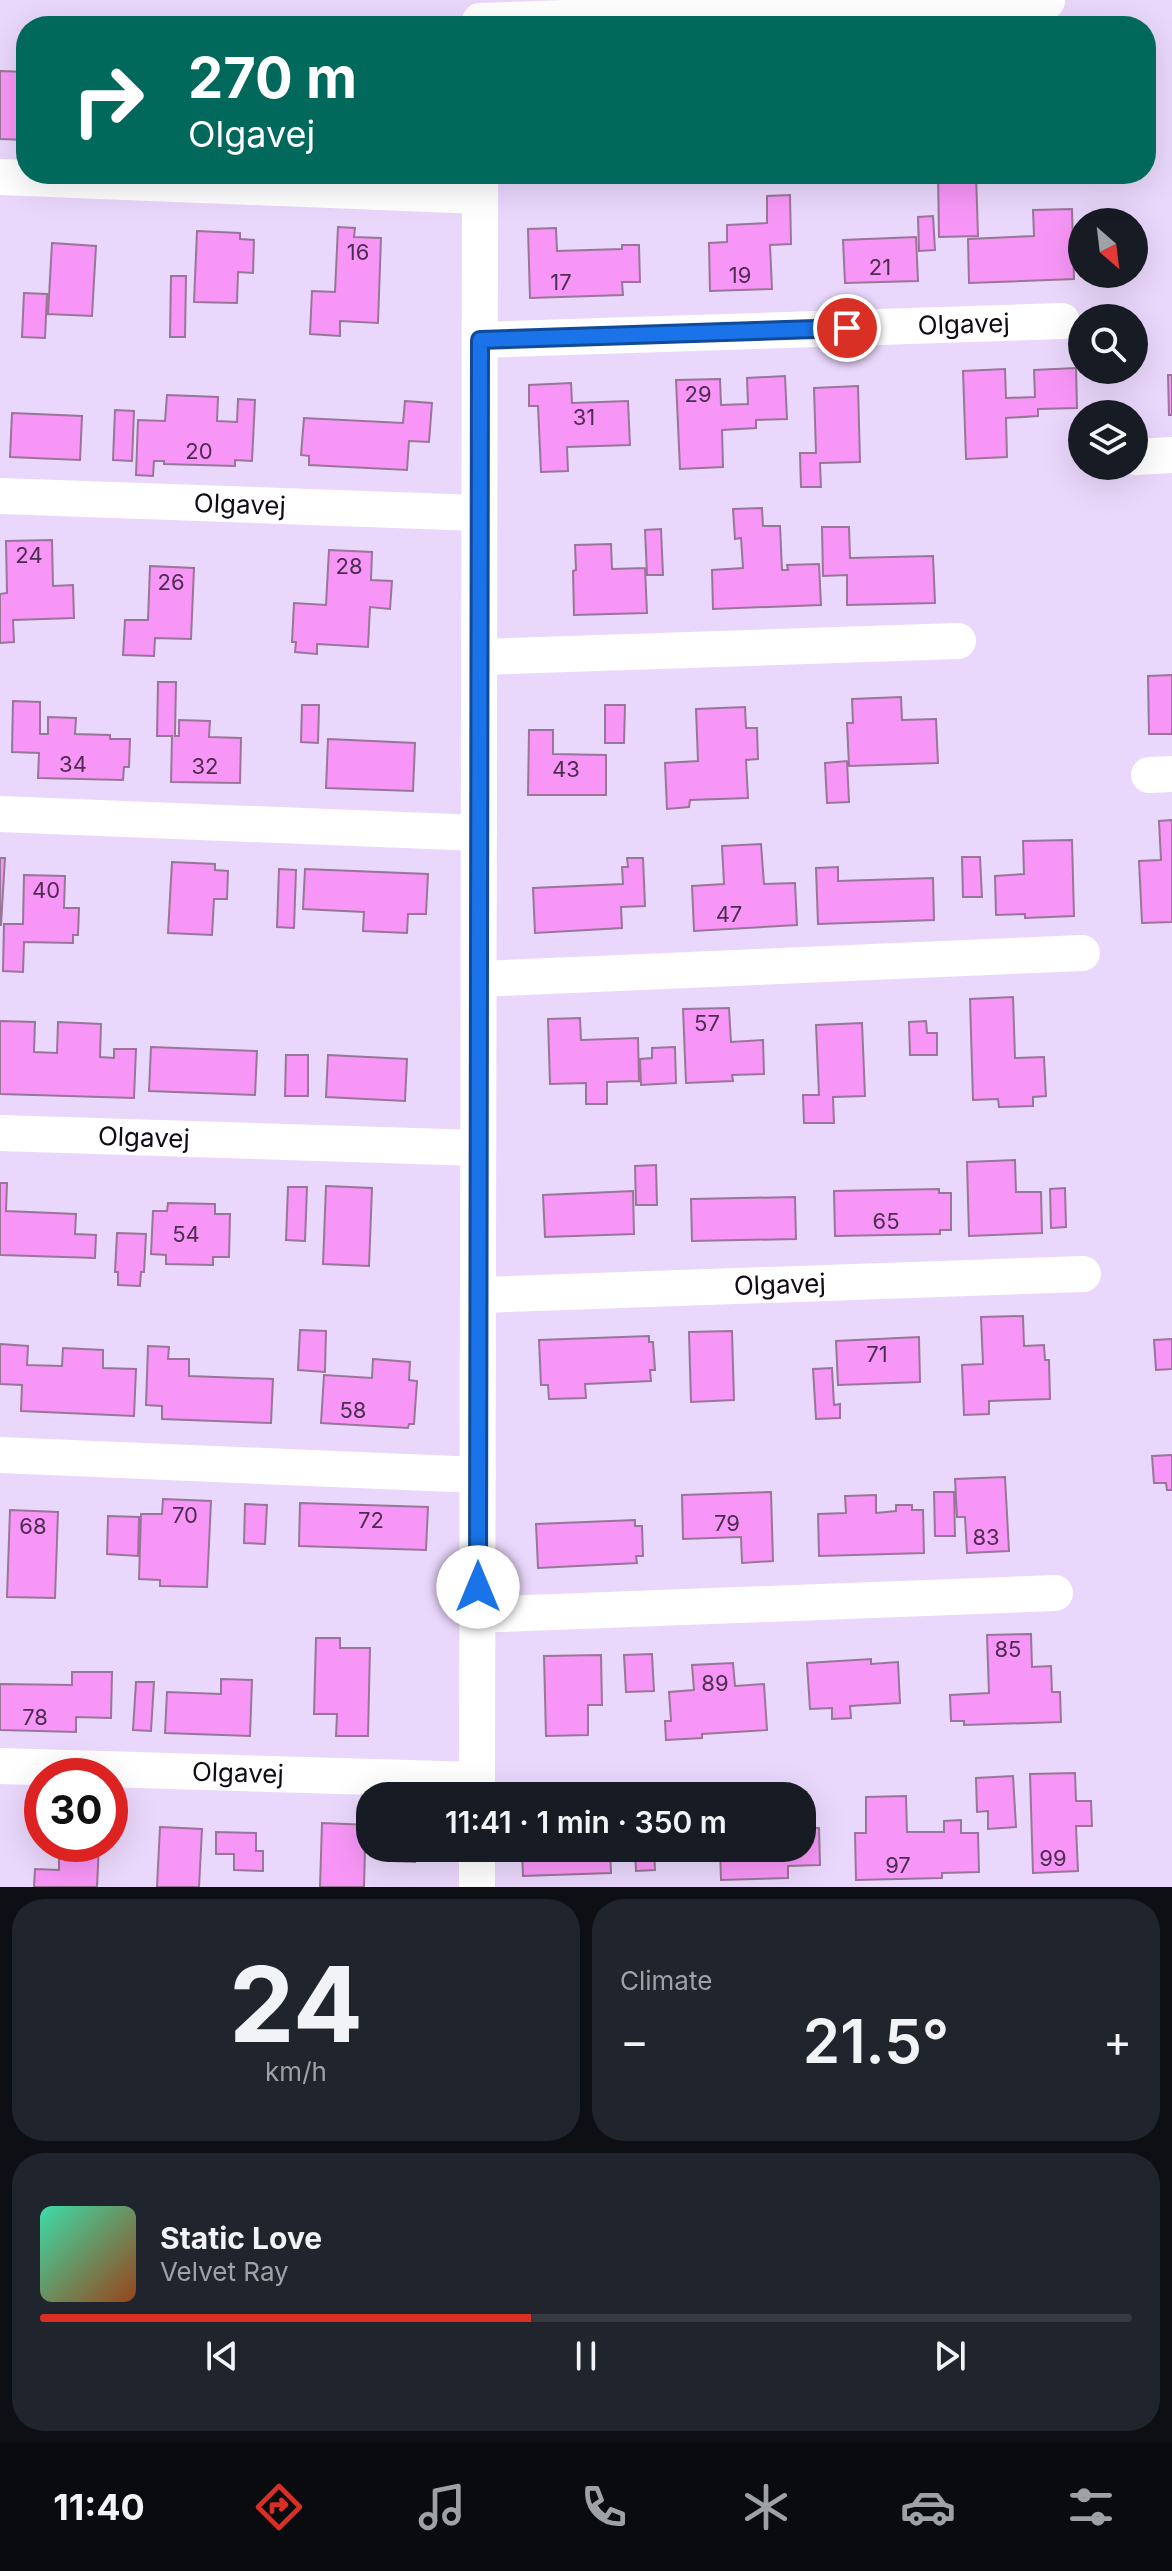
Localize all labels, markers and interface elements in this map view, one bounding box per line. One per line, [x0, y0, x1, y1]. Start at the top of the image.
text: 270 m [188, 44, 357, 112]
icon: right [56, 48, 160, 152]
text: Olgavej [188, 112, 315, 156]
north arrow [1068, 208, 1148, 288]
map controls [1068, 208, 1148, 480]
house number: 16 [347, 239, 369, 265]
house number: 21 [869, 254, 891, 280]
house number: 19 [729, 262, 751, 288]
house number: 17 [550, 269, 572, 295]
pin [813, 294, 881, 362]
button: search [1068, 304, 1148, 384]
icon: arrive [825, 306, 869, 350]
street label: Olgavej [917, 307, 1010, 341]
house number: 29 [684, 381, 712, 407]
button: layers [1068, 400, 1148, 480]
house number: 31 [573, 404, 595, 430]
house number: 20 [185, 438, 213, 464]
street label: Olgavej [193, 487, 286, 521]
house number: 24 [15, 542, 43, 568]
house number: 28 [335, 553, 363, 579]
house number: 26 [157, 569, 185, 595]
house number: 34 [59, 751, 87, 777]
house number: 32 [191, 753, 219, 779]
house number: 43 [552, 756, 580, 782]
house number: 40 [32, 877, 60, 903]
house number: 47 [716, 901, 742, 927]
house number: 57 [694, 1010, 720, 1036]
street label: Olgavej [98, 1120, 190, 1154]
house number: 65 [872, 1208, 900, 1234]
house number: 54 [172, 1221, 200, 1247]
street label: Olgavej [733, 1267, 826, 1301]
house number: 71 [866, 1341, 888, 1367]
house number: 58 [340, 1397, 366, 1423]
house number: 70 [172, 1502, 198, 1528]
house number: 72 [358, 1507, 384, 1533]
house number: 79 [714, 1510, 740, 1536]
house number: 68 [19, 1513, 47, 1539]
house number: 83 [972, 1524, 1000, 1550]
position arrow [436, 1545, 520, 1629]
house number: 85 [995, 1636, 1021, 1662]
house number: 89 [701, 1670, 729, 1696]
house number: 78 [22, 1704, 48, 1730]
street label: Olgavej [192, 1756, 284, 1789]
speed limit sign: 30 [24, 1758, 128, 1862]
text: 11:41 · 1 min · 350 m [445, 1804, 727, 1840]
house number: 99 [1039, 1845, 1067, 1871]
house number: 97 [885, 1852, 911, 1878]
text: 24 [229, 1941, 363, 2067]
text: Climate [620, 1965, 712, 1996]
text: 21.5° [803, 2005, 949, 2077]
text: − [620, 2014, 649, 2068]
text: + [1103, 2014, 1132, 2068]
text: km/h [265, 2056, 327, 2087]
text: Static Love [160, 2220, 322, 2256]
text: Velvet Ray [160, 2256, 289, 2287]
icon: previous [200, 2334, 244, 2378]
icon: pause [564, 2334, 608, 2378]
icon: next [928, 2334, 972, 2378]
icon: directions [251, 2479, 307, 2535]
icon: music [414, 2479, 470, 2535]
icon: phone [576, 2479, 632, 2535]
icon: climate [738, 2479, 794, 2535]
icon: car [900, 2479, 956, 2535]
icon: filters [1063, 2479, 1119, 2535]
text: 11:40 [53, 2485, 145, 2529]

